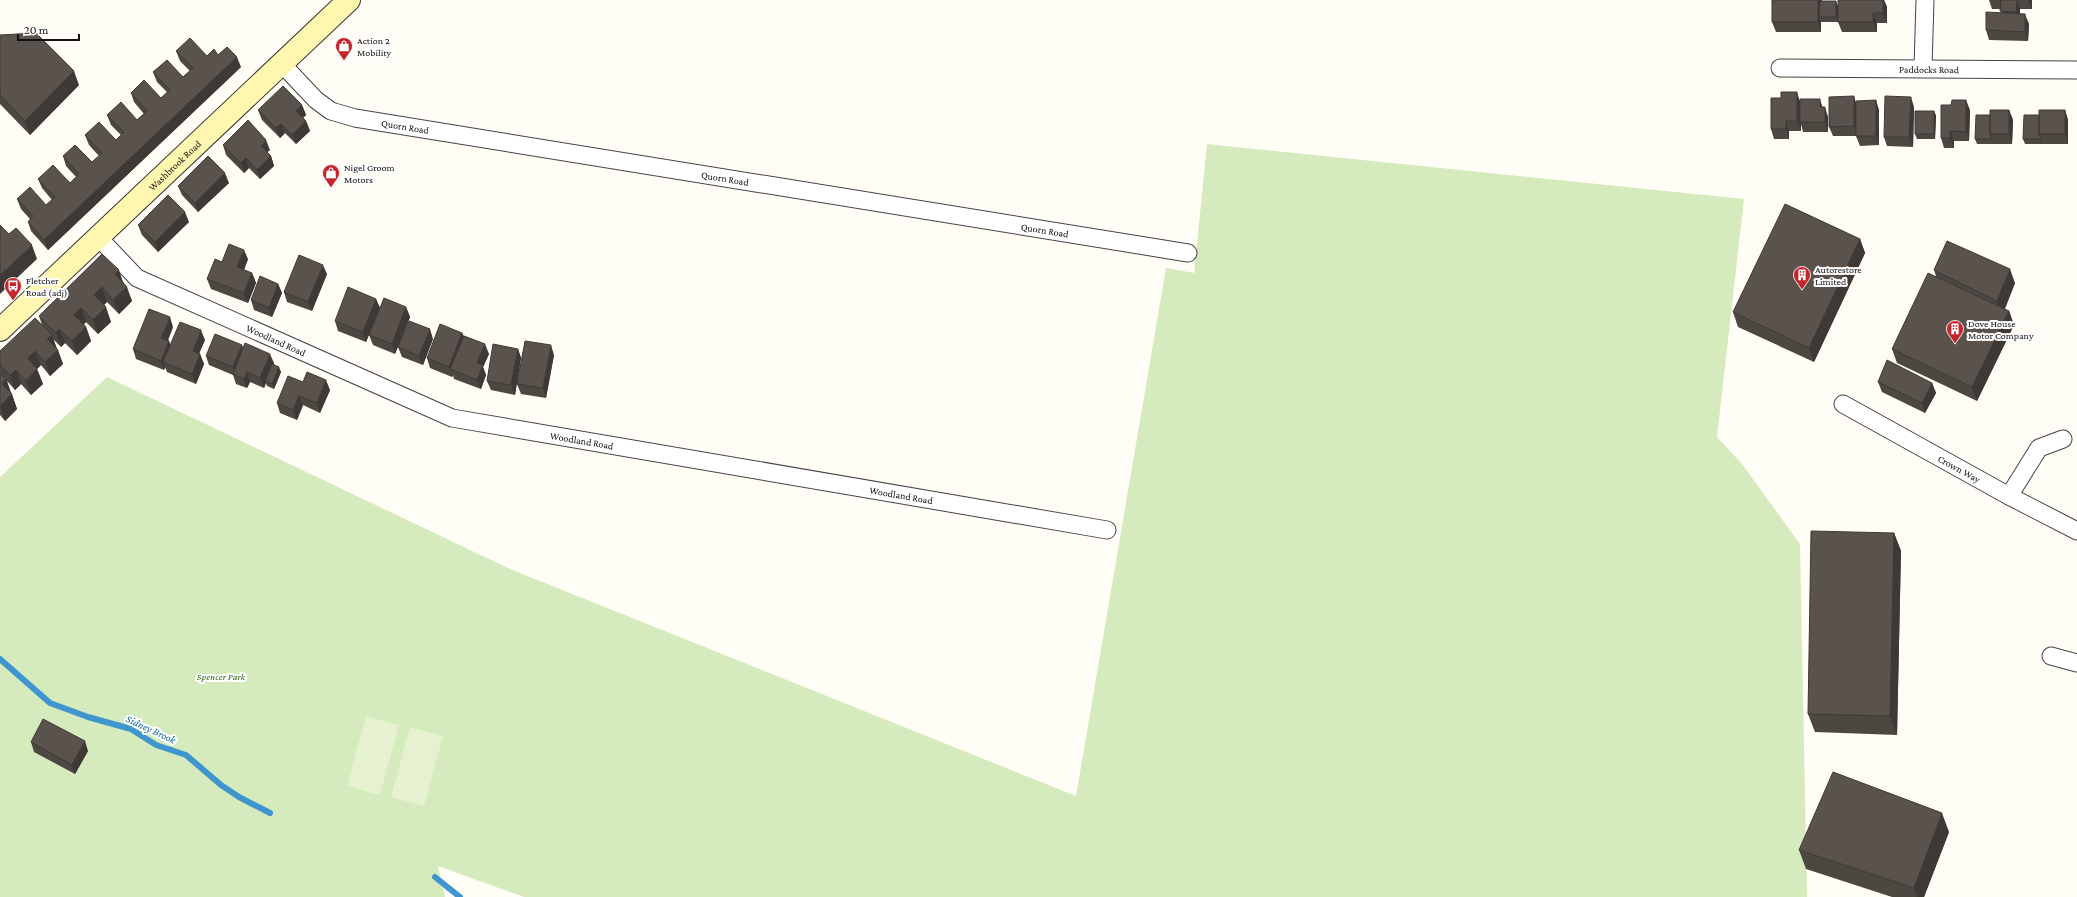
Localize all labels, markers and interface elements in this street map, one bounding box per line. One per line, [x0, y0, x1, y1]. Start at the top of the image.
scale bar [18, 16, 79, 42]
text: 20 m [24, 23, 49, 37]
place label: Action 2 Mobility [357, 35, 392, 58]
shop icon: Action 2 Mobility [334, 36, 354, 61]
street label: Paddocks Road [1899, 63, 1960, 75]
street label: Quorn Road [381, 117, 431, 136]
street label: Washbrook Road [146, 137, 203, 192]
place label: Nigel Groom Motors [344, 162, 395, 185]
shop icon: Nigel Groom Motors [321, 163, 341, 188]
street label: Quorn Road [700, 169, 750, 187]
street label: Quorn Road [1020, 221, 1070, 239]
place label: Autorestore Limited [1815, 264, 1862, 287]
building icon: Autorestore Limited [1792, 265, 1812, 290]
place label: Fletcher Road (adj) [26, 275, 68, 299]
bus stop icon: Fletcher Road (adj) [3, 276, 23, 301]
place label: Dove House Motor Company [1968, 318, 2034, 341]
building icon: Dove House Motor Company [1945, 319, 1965, 344]
street label: Woodland Road [245, 322, 308, 358]
street label: Woodland Road [549, 429, 615, 451]
street label: Crown Way [1936, 452, 1983, 485]
street label: Woodland Road [869, 484, 934, 506]
park label: Spencer Park [197, 671, 246, 682]
water label: Sidney Brook [124, 712, 179, 747]

